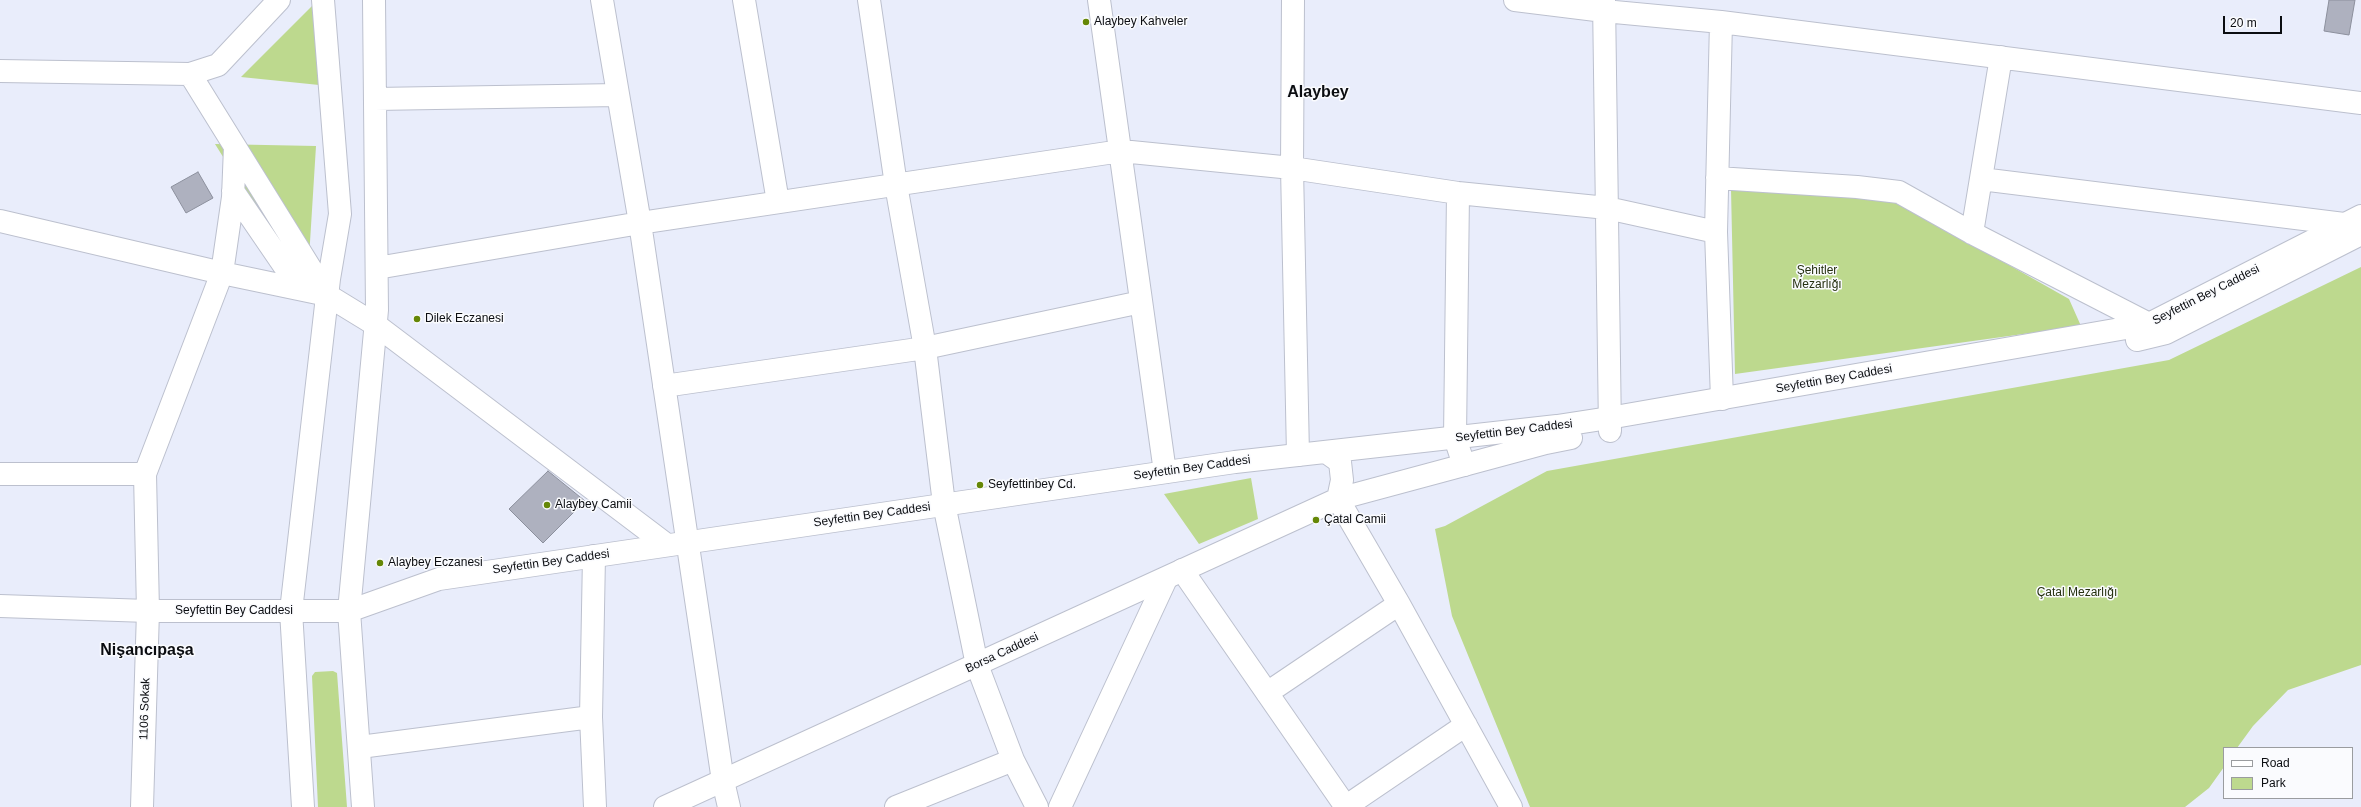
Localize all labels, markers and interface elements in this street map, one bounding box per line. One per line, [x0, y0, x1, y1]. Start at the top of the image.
scale bar [2225, 8, 2284, 34]
place label: Alaybey Kahveler [1094, 15, 1187, 29]
text: 20 m [2230, 16, 2257, 30]
marker: Alaybey Kahveler [1081, 17, 1091, 27]
district label: Alaybey [1287, 83, 1349, 103]
street label: Seyfettin Bey Caddesi [2150, 262, 2262, 328]
park label: Şehitler Mezarlığı [1792, 264, 1842, 292]
place label: Dilek Eczanesi [425, 312, 504, 326]
marker: Dilek Eczanesi [412, 314, 422, 324]
street label: Seyfettin Bey Caddesi [1775, 362, 1893, 396]
street label: Seyfettin Bey Caddesi [1455, 417, 1573, 445]
street label: Seyfettin Bey Caddesi [1133, 453, 1251, 483]
place label: Seyfettinbey Cd. [988, 478, 1076, 492]
marker: Seyfettinbey Cd. [975, 480, 985, 490]
place label: Alaybey Camii [555, 498, 632, 512]
marker: Alaybey Camii [542, 500, 552, 510]
street label: Seyfettin Bey Caddesi [813, 500, 931, 530]
place label: Çatal Camii [1324, 513, 1386, 527]
marker: Çatal Camii [1311, 515, 1321, 525]
street label: Seyfettin Bey Caddesi [492, 547, 610, 577]
place label: Alaybey Eczanesi [388, 556, 483, 570]
marker: Alaybey Eczanesi [375, 558, 385, 568]
park label: Çatal Mezarlığı [2037, 586, 2117, 600]
street label: Seyfettin Bey Caddesi [175, 604, 293, 618]
street label: Borsa Caddesi [963, 630, 1041, 676]
district label: Nişancıpaşa [100, 641, 194, 661]
street label: 1106 Sokak [137, 678, 153, 740]
legend [2223, 747, 2353, 799]
text: Road [2261, 756, 2290, 770]
text: Park [2261, 776, 2286, 790]

